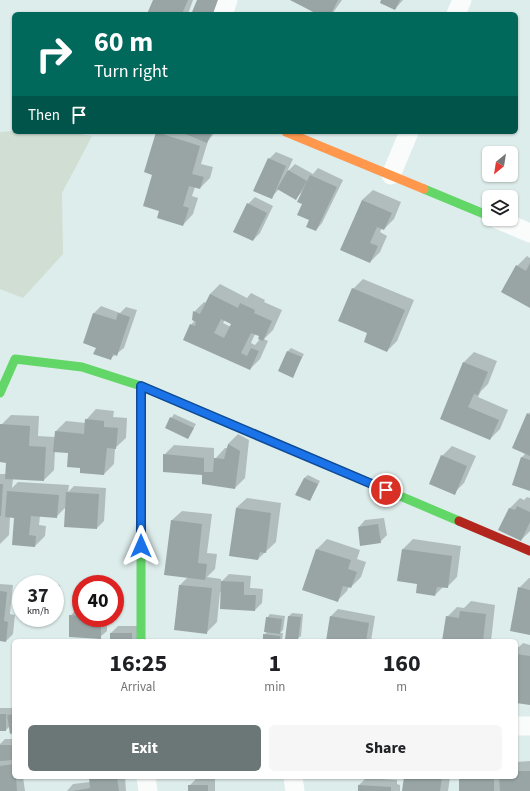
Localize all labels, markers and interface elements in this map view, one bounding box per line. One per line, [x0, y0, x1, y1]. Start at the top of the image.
text: 60 m [94, 22, 153, 62]
icon: right [28, 28, 80, 80]
text: Turn right [94, 59, 168, 84]
icon: arrive [68, 104, 90, 126]
text: Then [28, 105, 60, 126]
north arrow [482, 146, 518, 182]
map controls [482, 146, 518, 226]
button: layers [482, 190, 518, 226]
pin [369, 473, 403, 507]
icon: arrive [375, 479, 397, 501]
position arrow [120, 525, 162, 567]
speed limit sign: 40 [72, 575, 124, 627]
text: 37 [27, 582, 49, 610]
text: km/h [27, 604, 49, 618]
text: 16:25 [109, 646, 167, 681]
text: 1 [269, 646, 281, 681]
text: 160 [383, 646, 421, 681]
text: Arrival [121, 678, 156, 696]
text: min [264, 678, 285, 696]
text: m [396, 678, 407, 696]
button: Exit [28, 725, 261, 771]
button: Share [269, 725, 502, 771]

